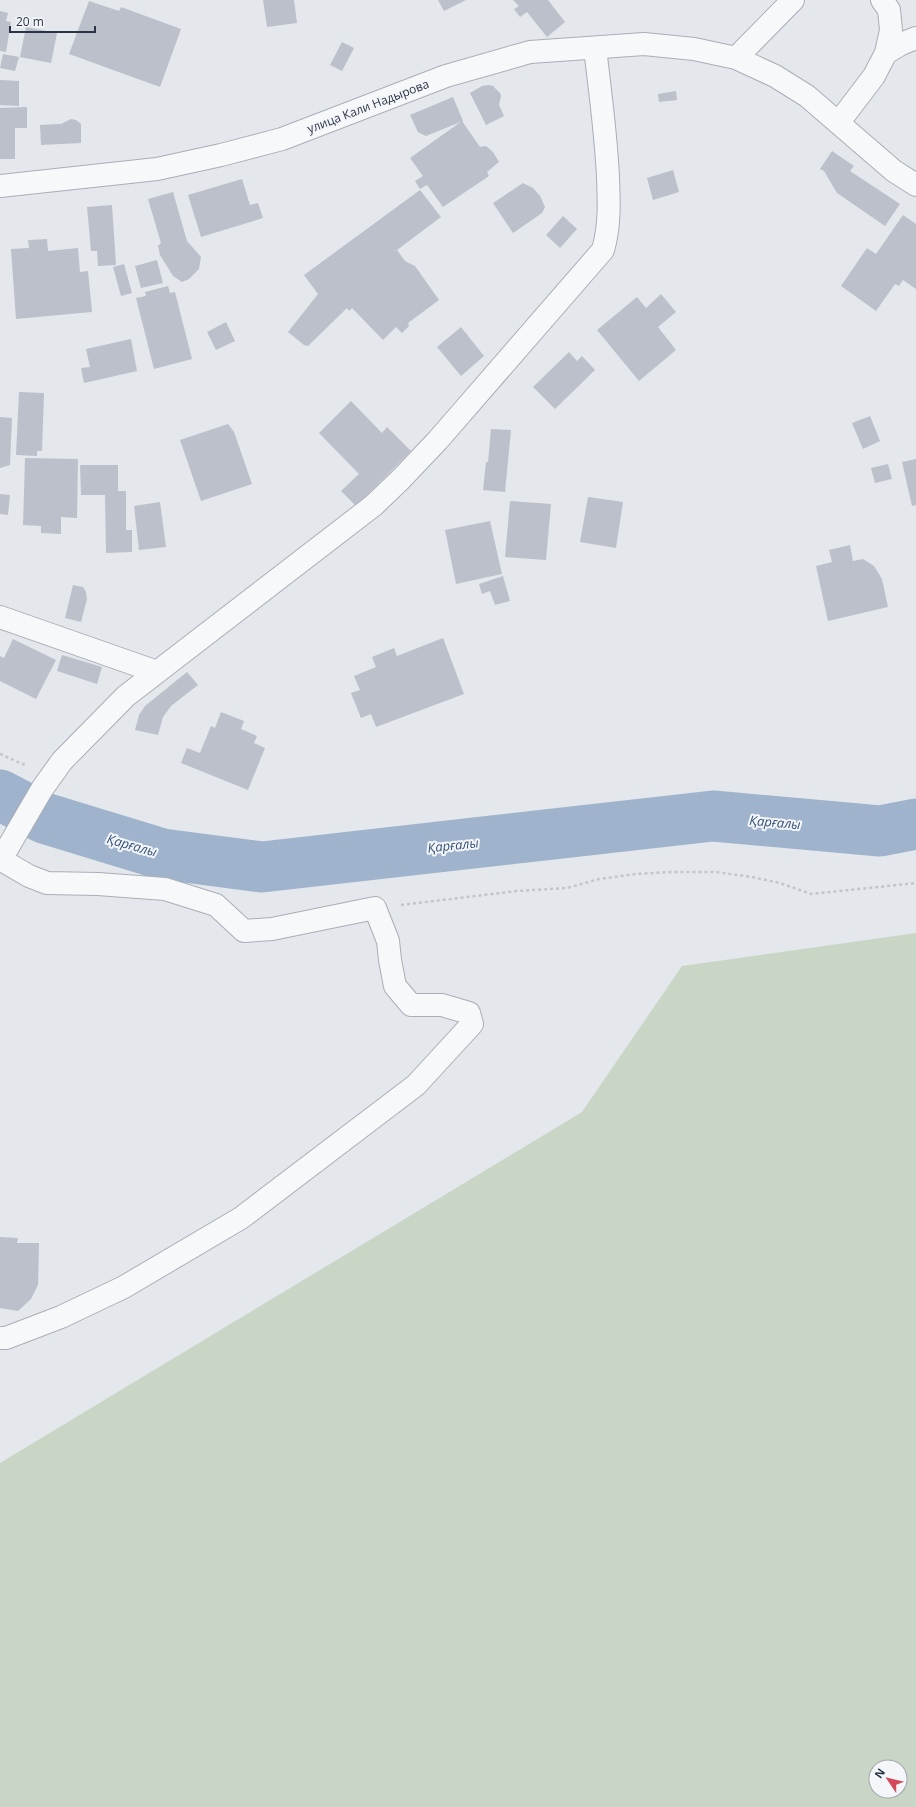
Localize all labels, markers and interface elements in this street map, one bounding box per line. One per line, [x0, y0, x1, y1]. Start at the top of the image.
scale bar [10, 8, 95, 34]
text: 20 m [16, 13, 44, 30]
street label: улица Кали Надырова [305, 75, 431, 137]
water label: Қарғалы [749, 811, 801, 833]
water label: Қарғалы [105, 829, 159, 861]
water label: Қарғалы [426, 833, 480, 857]
north arrow [868, 1759, 908, 1799]
text: N [871, 1765, 888, 1781]

